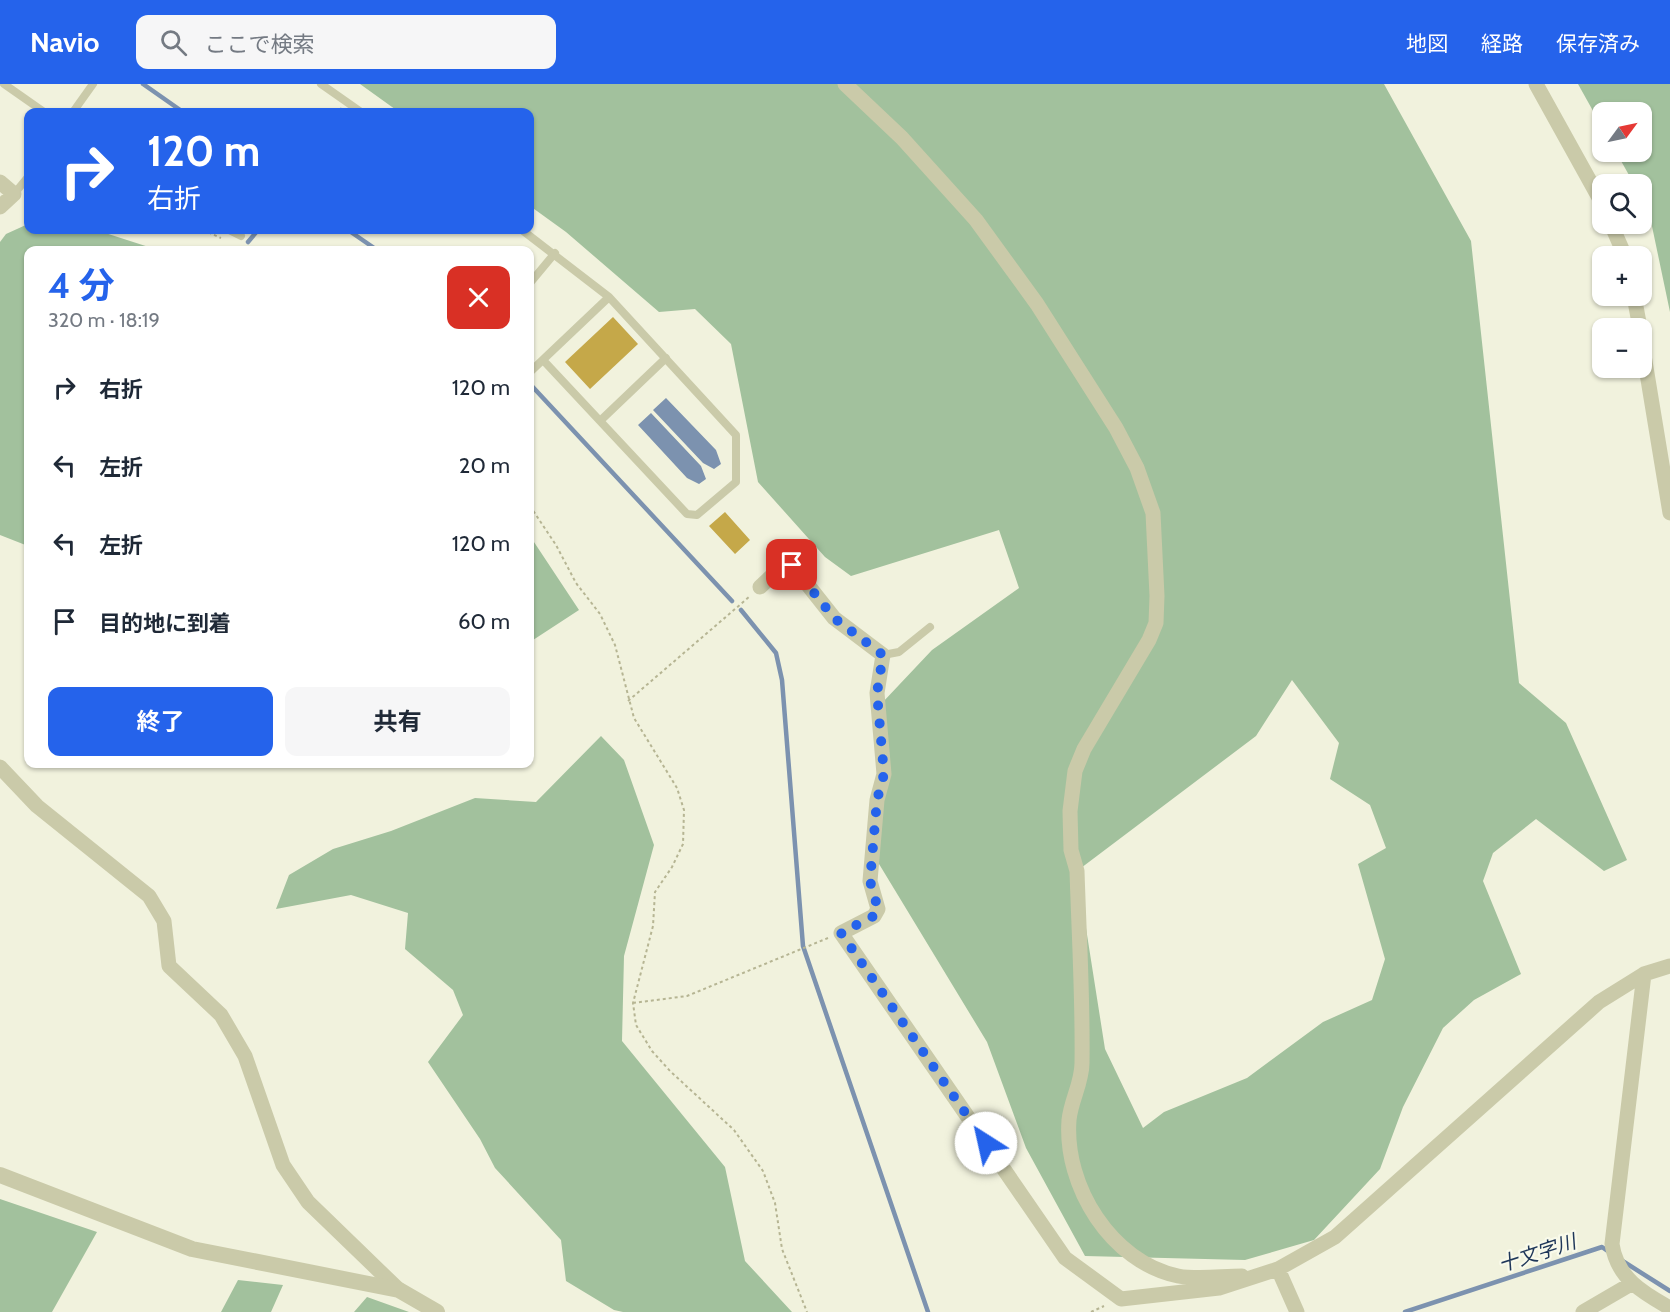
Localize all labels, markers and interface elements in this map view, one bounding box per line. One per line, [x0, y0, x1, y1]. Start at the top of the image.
search box [136, 15, 556, 69]
text: Navio [30, 25, 100, 59]
icon: search [157, 26, 190, 59]
text: ここで検索 [205, 31, 315, 58]
text: 地図 [1406, 31, 1448, 56]
text: 経路 [1481, 31, 1523, 56]
text: 保存済み [1556, 31, 1640, 56]
north arrow [1592, 102, 1652, 162]
map controls [1592, 102, 1652, 378]
text: 120 m [147, 125, 260, 177]
icon: right [48, 132, 126, 210]
button: search [1592, 174, 1652, 234]
text: 右折 [147, 182, 201, 215]
button: + [1592, 246, 1652, 306]
text: 4 分 [48, 263, 114, 307]
button: close [447, 266, 510, 329]
text: 320 m · 18:19 [48, 308, 160, 332]
button: − [1592, 318, 1652, 378]
icon: right [48, 371, 81, 404]
text: 120 m [452, 374, 510, 401]
text: 右折 [99, 376, 143, 403]
icon: left [48, 449, 81, 482]
text: 20 m [459, 452, 510, 479]
text: 左折 [99, 454, 143, 481]
icon: left [48, 527, 81, 560]
text: 120 m [452, 530, 510, 557]
text: 左折 [99, 532, 143, 559]
pin [766, 539, 817, 590]
icon: arrive [775, 548, 808, 581]
icon: arrive [48, 605, 81, 638]
text: 60 m [458, 608, 510, 635]
text: 目的地に到着 [99, 610, 231, 637]
button: 終了 [48, 687, 273, 756]
button: 共有 [285, 687, 510, 756]
position arrow [954, 1111, 1018, 1175]
water label: 十文字川 [1495, 1229, 1581, 1277]

